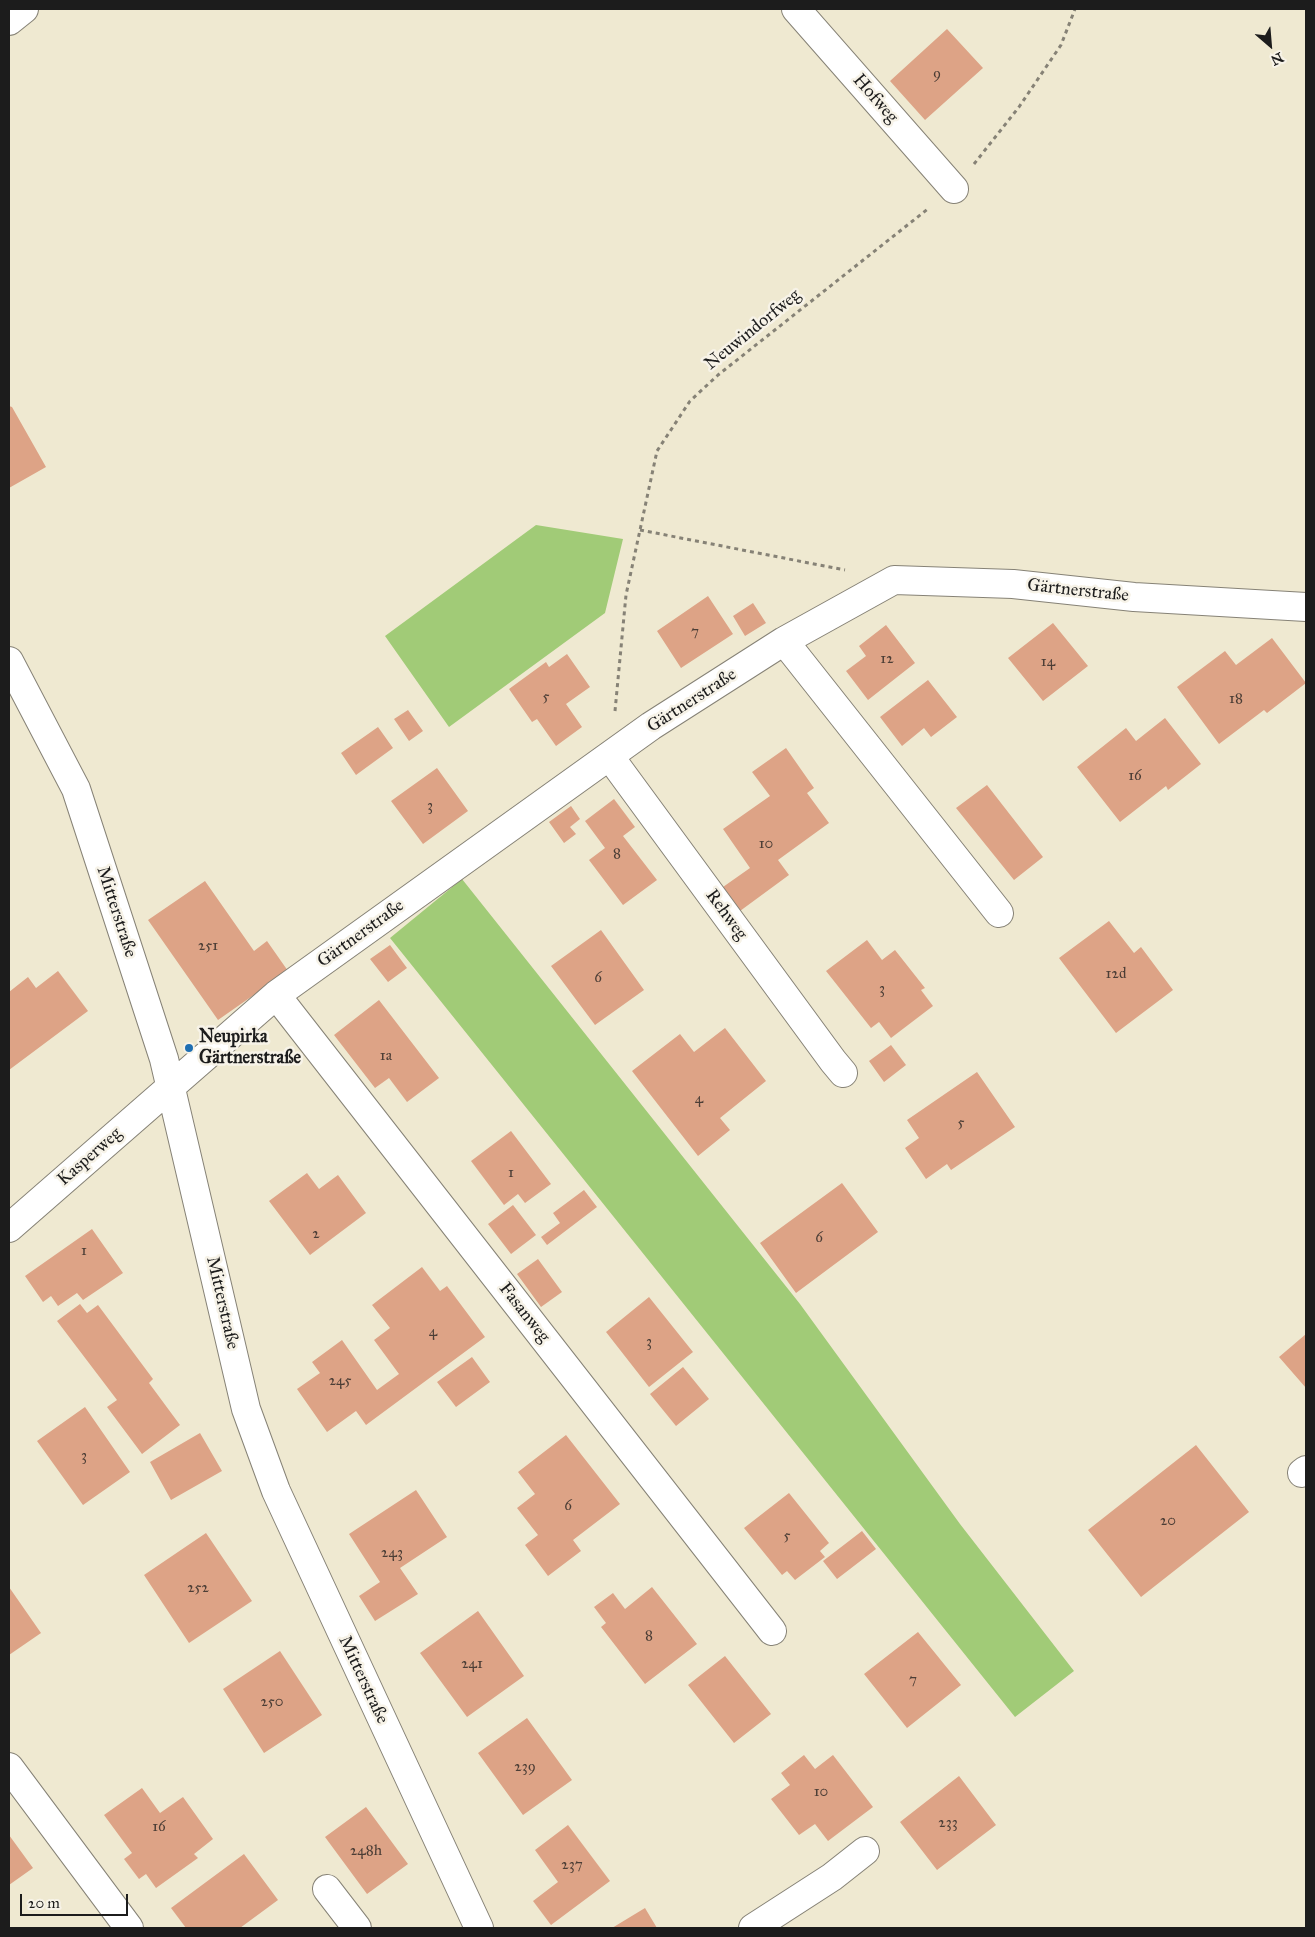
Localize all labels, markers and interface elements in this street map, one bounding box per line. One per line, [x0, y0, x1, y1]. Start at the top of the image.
north arrow [1245, 20, 1295, 70]
text: N [1268, 49, 1286, 69]
house number: 9 [933, 65, 941, 83]
street label: Hofweg [848, 70, 902, 128]
street label: Neuwindorfweg [701, 285, 805, 375]
street label: Gärtnerstraße [1026, 575, 1130, 607]
house number: 7 [691, 623, 699, 641]
house number: 12 [880, 650, 894, 668]
house number: 14 [1041, 653, 1055, 671]
street label: Gärtnerstraße [643, 664, 741, 738]
house number: 5 [543, 688, 549, 706]
house number: 18 [1229, 690, 1243, 708]
house number: 16 [1128, 767, 1142, 785]
house number: 3 [427, 797, 433, 815]
house number: 10 [759, 835, 773, 853]
house number: 8 [613, 845, 621, 863]
street label: Mitterstraße [91, 864, 141, 960]
street label: Rehweg [700, 885, 752, 945]
street label: Gärtnerstraße [313, 895, 409, 973]
house number: 251 [198, 937, 218, 955]
house number: 12d [1106, 965, 1126, 983]
house number: 6 [594, 969, 602, 987]
house number: 3 [879, 980, 885, 998]
place label: Neupirka Gärtnerstraße [199, 1027, 301, 1070]
marker: Neupirka Gärtnerstraße [183, 1042, 195, 1054]
house number: 1a [380, 1047, 392, 1065]
house number: 4 [695, 1090, 703, 1108]
house number: 5 [958, 1114, 964, 1132]
street label: Kasperweg [54, 1123, 126, 1191]
house number: 1 [508, 1164, 514, 1182]
house number: 2 [312, 1225, 320, 1243]
house number: 6 [815, 1229, 823, 1247]
house number: 1 [81, 1242, 87, 1260]
street label: Mitterstraße [201, 1255, 243, 1351]
street label: Fasanweg [494, 1279, 554, 1347]
house number: 4 [429, 1323, 437, 1341]
house number: 3 [646, 1333, 652, 1351]
house number: 245 [329, 1372, 351, 1390]
house number: 3 [81, 1447, 87, 1465]
house number: 6 [564, 1497, 572, 1515]
house number: 20 [1160, 1512, 1176, 1530]
house number: 5 [784, 1527, 790, 1545]
house number: 243 [381, 1544, 403, 1562]
house number: 252 [187, 1579, 209, 1597]
house number: 8 [645, 1627, 653, 1645]
street label: Mitterstraße [333, 1633, 393, 1727]
house number: 241 [461, 1655, 483, 1673]
house number: 7 [909, 1671, 917, 1689]
house number: 250 [261, 1693, 283, 1711]
house number: 239 [514, 1758, 536, 1776]
house number: 10 [814, 1783, 828, 1801]
house number: 233 [938, 1814, 958, 1832]
house number: 16 [152, 1818, 166, 1836]
house number: 248h [350, 1842, 382, 1860]
house number: 237 [561, 1856, 583, 1874]
scale bar [22, 1884, 130, 1916]
text: 20 m [28, 1894, 60, 1912]

